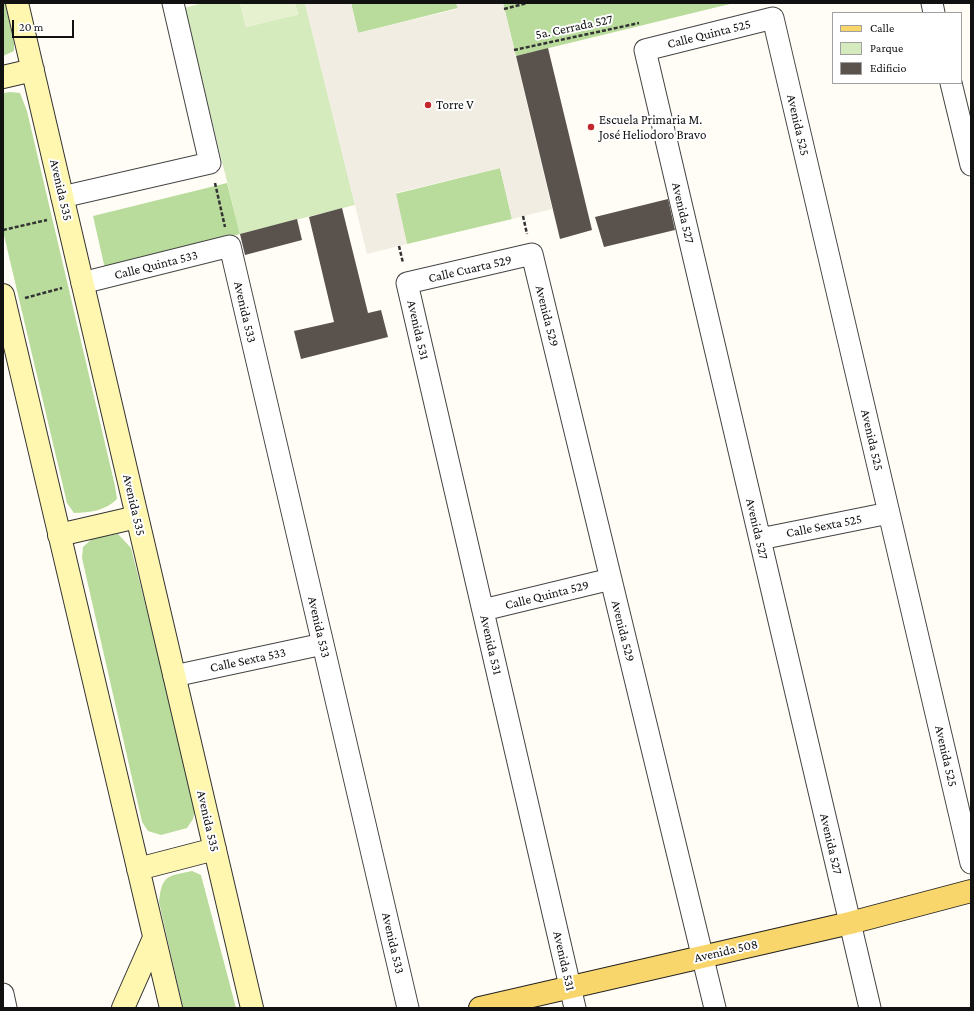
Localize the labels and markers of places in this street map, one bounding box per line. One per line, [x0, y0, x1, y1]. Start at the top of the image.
place label: Torre V [436, 97, 474, 113]
marker: Torre V [423, 100, 433, 110]
place label: Escuela Primaria M. José Heliodoro Bravo [599, 112, 706, 143]
marker: Escuela Primaria M. José Heliodoro Bravo [586, 122, 596, 132]

